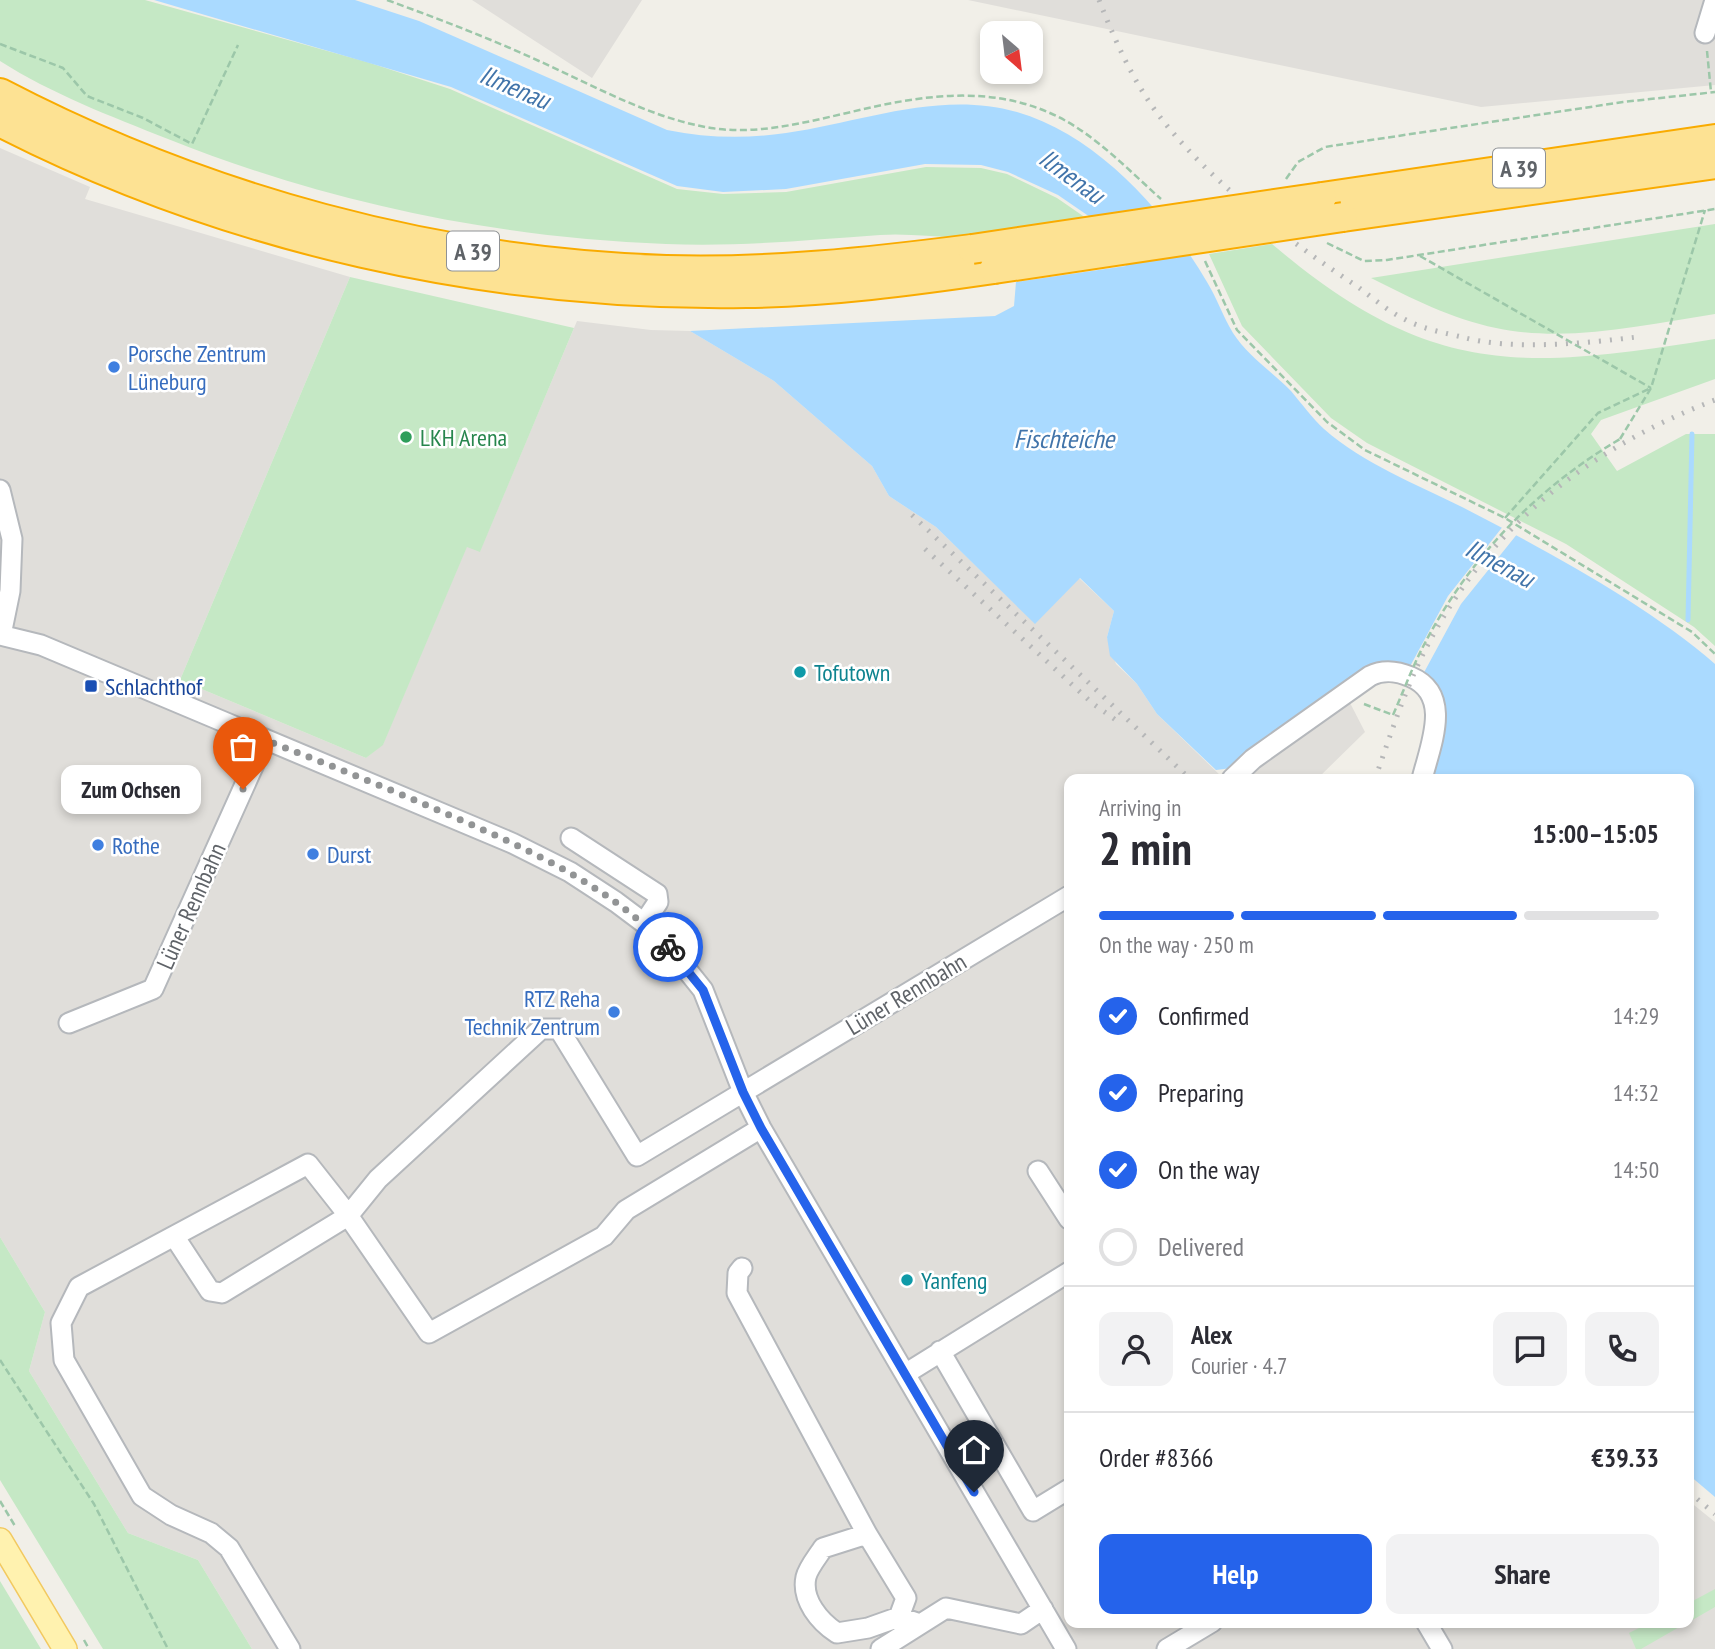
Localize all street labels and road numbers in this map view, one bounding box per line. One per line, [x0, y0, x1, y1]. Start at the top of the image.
road number: A 39 [1493, 148, 1545, 188]
road number: A 39 [447, 232, 499, 270]
street label: Lüner Rennbahn [149, 838, 233, 974]
street label: Lüner Rennbahn [840, 946, 972, 1042]

